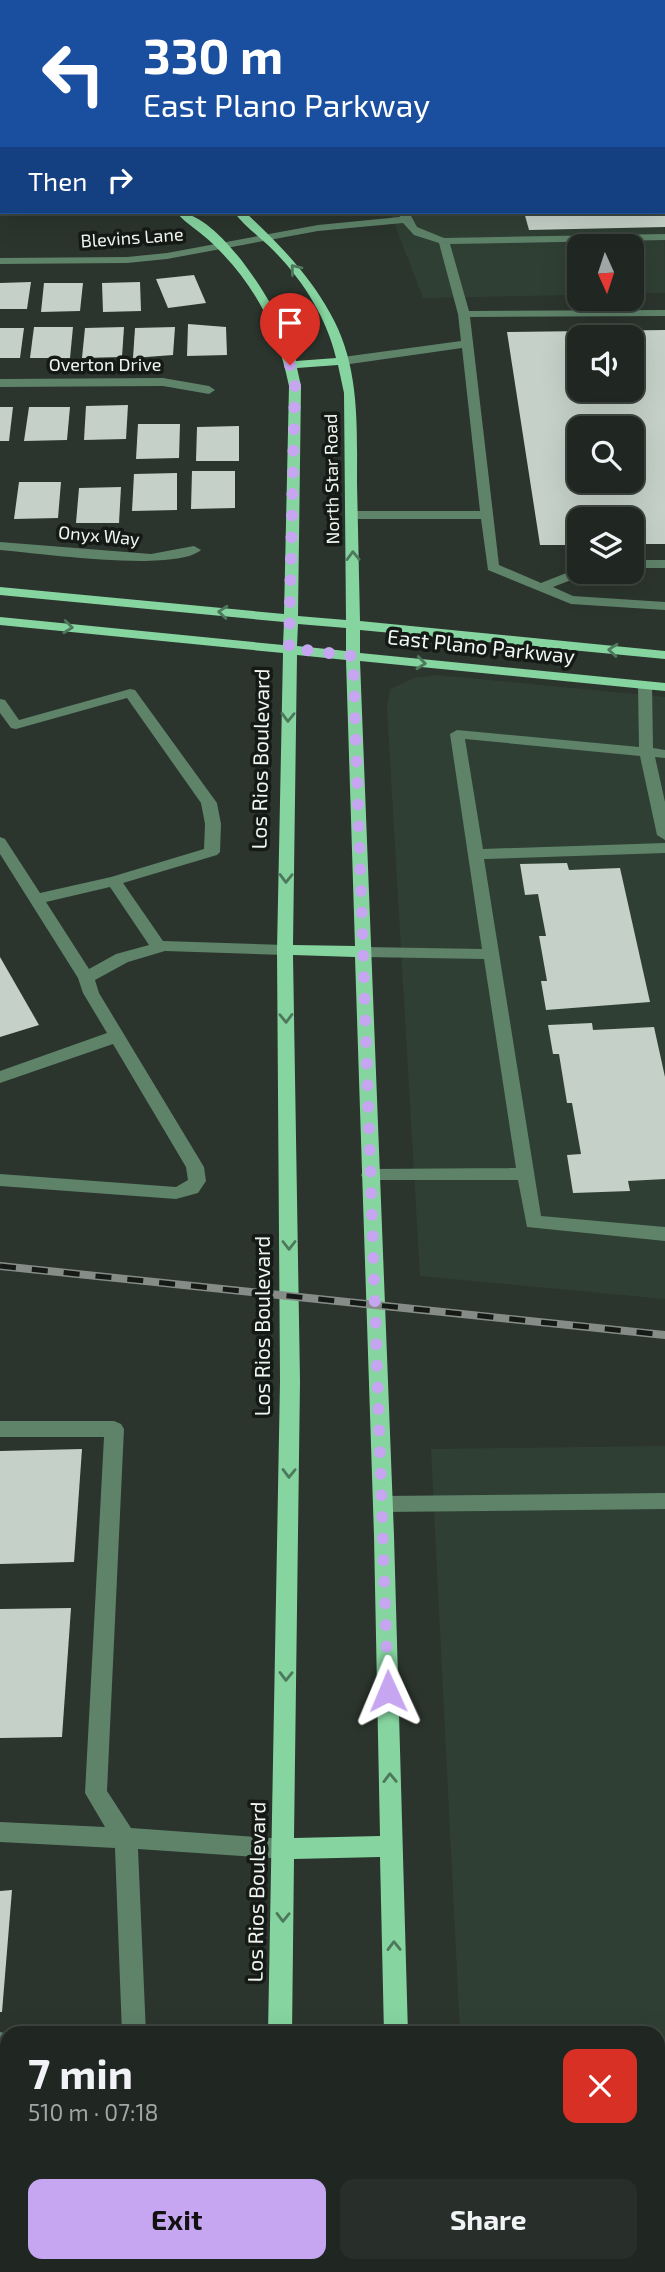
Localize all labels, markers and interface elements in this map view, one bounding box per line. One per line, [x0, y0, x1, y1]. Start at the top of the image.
text: 330 m [143, 25, 283, 84]
icon: left [28, 28, 119, 119]
text: East Plano Parkway [143, 85, 430, 123]
icon: right [101, 161, 139, 199]
text: Then [28, 165, 87, 196]
street label: Blevins Lane [80, 222, 184, 252]
north arrow [567, 234, 644, 312]
map controls [567, 234, 644, 584]
one-way arrow [290, 265, 303, 277]
pin [260, 293, 320, 365]
icon: arrive [271, 304, 309, 342]
button: sound [567, 325, 644, 402]
street label: Overton Drive [49, 353, 161, 375]
street label: North Star Road [319, 414, 343, 544]
button: search [567, 416, 644, 493]
button: layers [567, 507, 644, 584]
street label: Onyx Way [58, 520, 141, 550]
one-way arrow [345, 550, 360, 561]
one-way arrow [217, 605, 228, 620]
one-way arrow [62, 620, 74, 635]
street label: East Plano Parkway [386, 623, 576, 668]
one-way arrow [607, 642, 619, 657]
one-way arrow [415, 655, 426, 670]
street label: Los Rios Boulevard [245, 668, 274, 850]
one-way arrow [280, 712, 296, 722]
one-way arrow [278, 873, 294, 884]
one-way arrow [278, 1013, 293, 1024]
street label: Los Rios Boulevard [249, 1236, 274, 1416]
one-way arrow [281, 1241, 297, 1251]
one-way arrow [281, 1468, 297, 1479]
position arrow [351, 1654, 425, 1728]
one-way arrow [278, 1671, 294, 1681]
one-way arrow [383, 1772, 398, 1783]
street label: Los Rios Boulevard [241, 1801, 270, 1983]
one-way arrow [275, 1912, 290, 1923]
one-way arrow [386, 1940, 402, 1951]
text: 7 min [28, 2047, 133, 2097]
button: close [563, 2049, 637, 2123]
text: 510 m · 07:18 [28, 2098, 159, 2126]
button: Exit [28, 2179, 326, 2259]
button: Share [340, 2179, 637, 2259]

